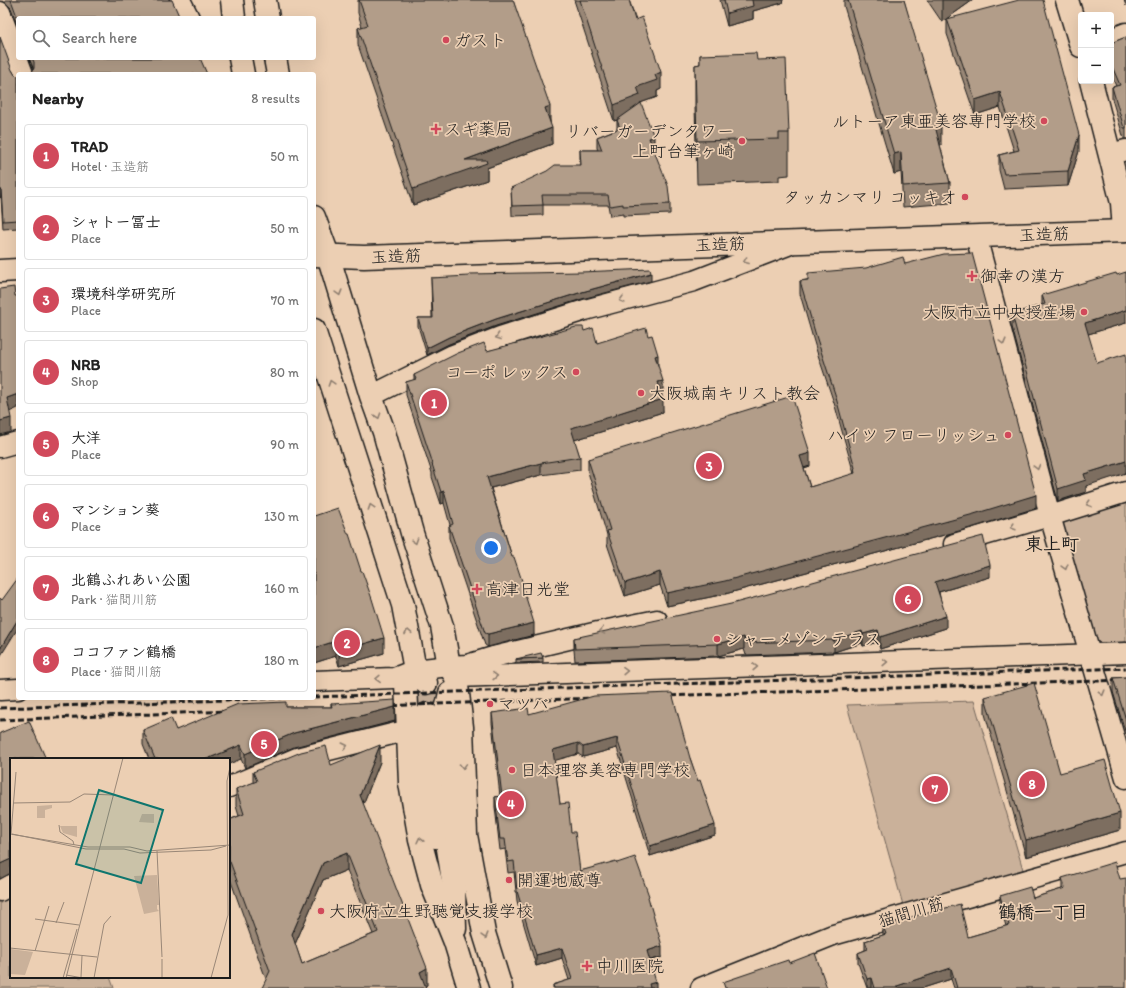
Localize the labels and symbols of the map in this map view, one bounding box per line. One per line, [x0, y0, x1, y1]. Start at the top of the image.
place label: ガスト [454, 30, 507, 50]
marker: ガスト [441, 35, 451, 45]
place label: ルトーア東亜美容専門学校 [832, 111, 1036, 131]
marker: ルトーア東亜美容専門学校 [1039, 116, 1049, 126]
place label: スギ薬局 [444, 119, 512, 139]
place label: リバーガーデンタワー 上町台筆ヶ崎 [565, 121, 734, 161]
marker: スギ薬局 [431, 124, 441, 134]
marker: リバーガーデンタワー 上町台筆ヶ崎 [737, 136, 747, 146]
place label: タッカンマリ コッキオ [783, 187, 957, 207]
marker: タッカンマリ コッキオ [960, 192, 970, 202]
street label: 玉造筋 [1018, 223, 1070, 245]
street label: 玉造筋 [694, 233, 746, 255]
street label: 玉造筋 [370, 245, 422, 267]
one-way arrow [743, 256, 750, 264]
place label: 御幸の漢方 [980, 266, 1065, 286]
marker: 御幸の漢方 [967, 271, 977, 281]
one-way arrow [334, 289, 343, 296]
one-way arrow [619, 295, 626, 304]
place label: 大阪市立中央授産場 [923, 302, 1076, 322]
marker: 大阪市立中央授産場 [1079, 307, 1089, 317]
one-way arrow [495, 333, 502, 341]
one-way arrow [998, 338, 1007, 345]
place label: コーポ レックス [446, 362, 568, 382]
marker: コーポ レックス [571, 367, 581, 377]
one-way arrow [327, 380, 336, 387]
place label: 大阪城南キリスト教会 [649, 383, 820, 403]
pin: 1 [421, 388, 447, 418]
marker: 大阪城南キリスト教会 [636, 388, 646, 398]
one-way arrow [373, 413, 382, 420]
place label: ハイツ フローリッシュ [827, 425, 1000, 445]
marker: ハイツ フローリッシュ [1003, 430, 1013, 440]
pin: 3 [696, 451, 722, 481]
one-way arrow [1032, 463, 1041, 470]
one-way arrow [1086, 499, 1093, 508]
one-way arrow [367, 504, 376, 511]
one-way arrow [1010, 522, 1017, 531]
district label: 東上町 [1025, 533, 1079, 555]
one-way arrow [410, 537, 419, 544]
your location [481, 538, 501, 558]
one-way arrow [1060, 563, 1069, 570]
place label: 高津日光堂 [485, 579, 570, 599]
marker: 高津日光堂 [472, 584, 482, 594]
pin: 6 [895, 584, 921, 614]
one-way arrow [599, 627, 605, 635]
pin: 2 [334, 628, 360, 658]
one-way arrow [405, 628, 413, 635]
place label: シャーメゾン テラス [725, 629, 881, 649]
marker: シャーメゾン テラス [712, 634, 722, 644]
one-way arrow [882, 658, 888, 666]
one-way arrow [752, 663, 758, 671]
one-way arrow [622, 667, 628, 676]
one-way arrow [492, 672, 498, 680]
one-way arrow [375, 675, 381, 683]
one-way arrow [1097, 689, 1105, 696]
place label: マツバ [498, 694, 549, 714]
marker: マツバ [485, 699, 495, 709]
pin: 5 [251, 729, 277, 759]
one-way arrow [341, 742, 348, 750]
inset map [10, 758, 230, 978]
place label: 日本理容美容専門学校 [520, 760, 690, 780]
one-way arrow [459, 763, 468, 769]
marker: 日本理容美容専門学校 [507, 765, 517, 775]
pin: 8 [1019, 769, 1045, 799]
pin: 7 [922, 774, 948, 804]
pin: 4 [498, 789, 524, 819]
one-way arrow [416, 836, 424, 843]
place label: 開運地蔵尊 [517, 870, 602, 890]
marker: 開運地蔵尊 [504, 875, 514, 885]
street label: 猫間川筋 [876, 893, 946, 931]
place label: 大阪府立生野聴覚支援学校 [329, 901, 533, 921]
district label: 鶴橋一丁目 [998, 901, 1088, 923]
marker: 大阪府立生野聴覚支援学校 [316, 906, 326, 916]
one-way arrow [480, 932, 489, 939]
place label: 中川医院 [596, 956, 664, 976]
marker: 中川医院 [581, 960, 593, 972]

